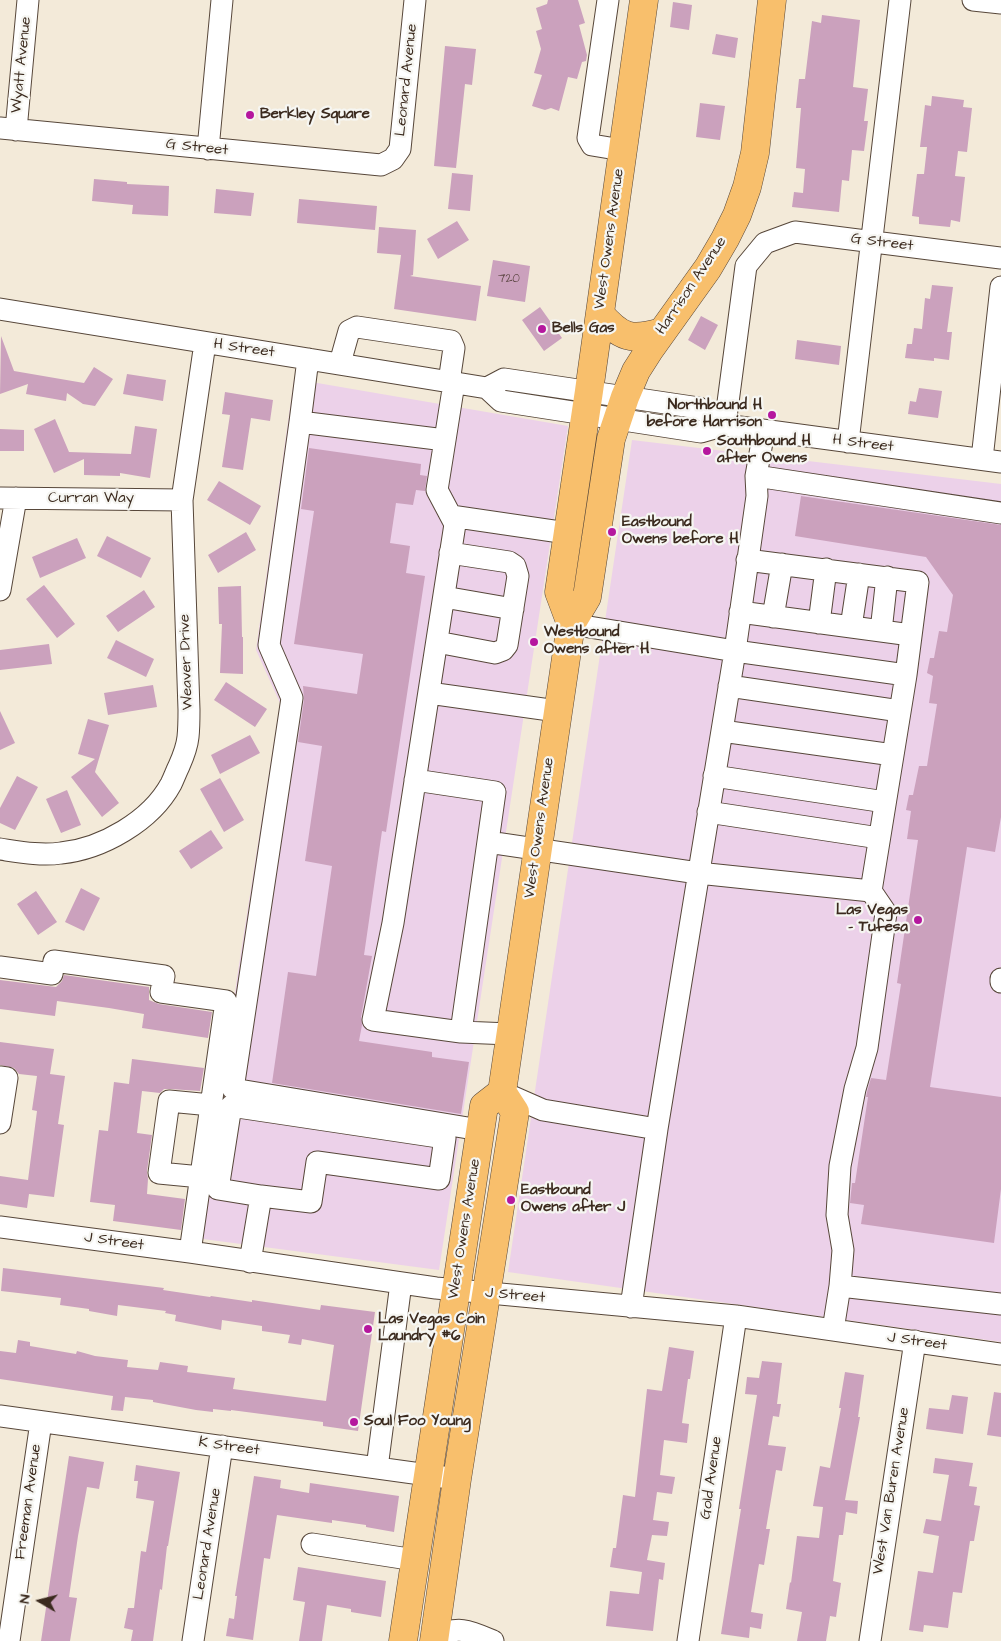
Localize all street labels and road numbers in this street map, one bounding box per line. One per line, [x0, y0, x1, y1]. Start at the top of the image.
street label: Wyatt Avenue [8, 16, 36, 114]
street label: Leonard Avenue [392, 23, 422, 137]
street label: G Street [165, 136, 229, 160]
street label: West Owens Avenue [591, 167, 629, 311]
street label: G Street [850, 230, 914, 256]
street label: Harrison Avenue [653, 234, 731, 338]
street label: H Street [212, 336, 276, 362]
street label: H Street [831, 431, 895, 457]
street label: Curran Way [48, 490, 134, 508]
street label: Weaver Drive [176, 614, 198, 710]
street label: West Owens Avenue [521, 756, 559, 900]
street label: West Owens Avenue [445, 1158, 485, 1300]
street label: J Street [83, 1229, 145, 1255]
street label: J Street [484, 1284, 546, 1308]
street label: J Street [886, 1329, 948, 1355]
street label: West Van Buren Avenue [870, 1406, 914, 1576]
street label: K Street [197, 1434, 261, 1460]
street label: Gold Avenue [697, 1435, 727, 1521]
street label: Freeman Avenue [12, 1443, 46, 1561]
street label: Leonard Avenue [190, 1487, 226, 1601]

